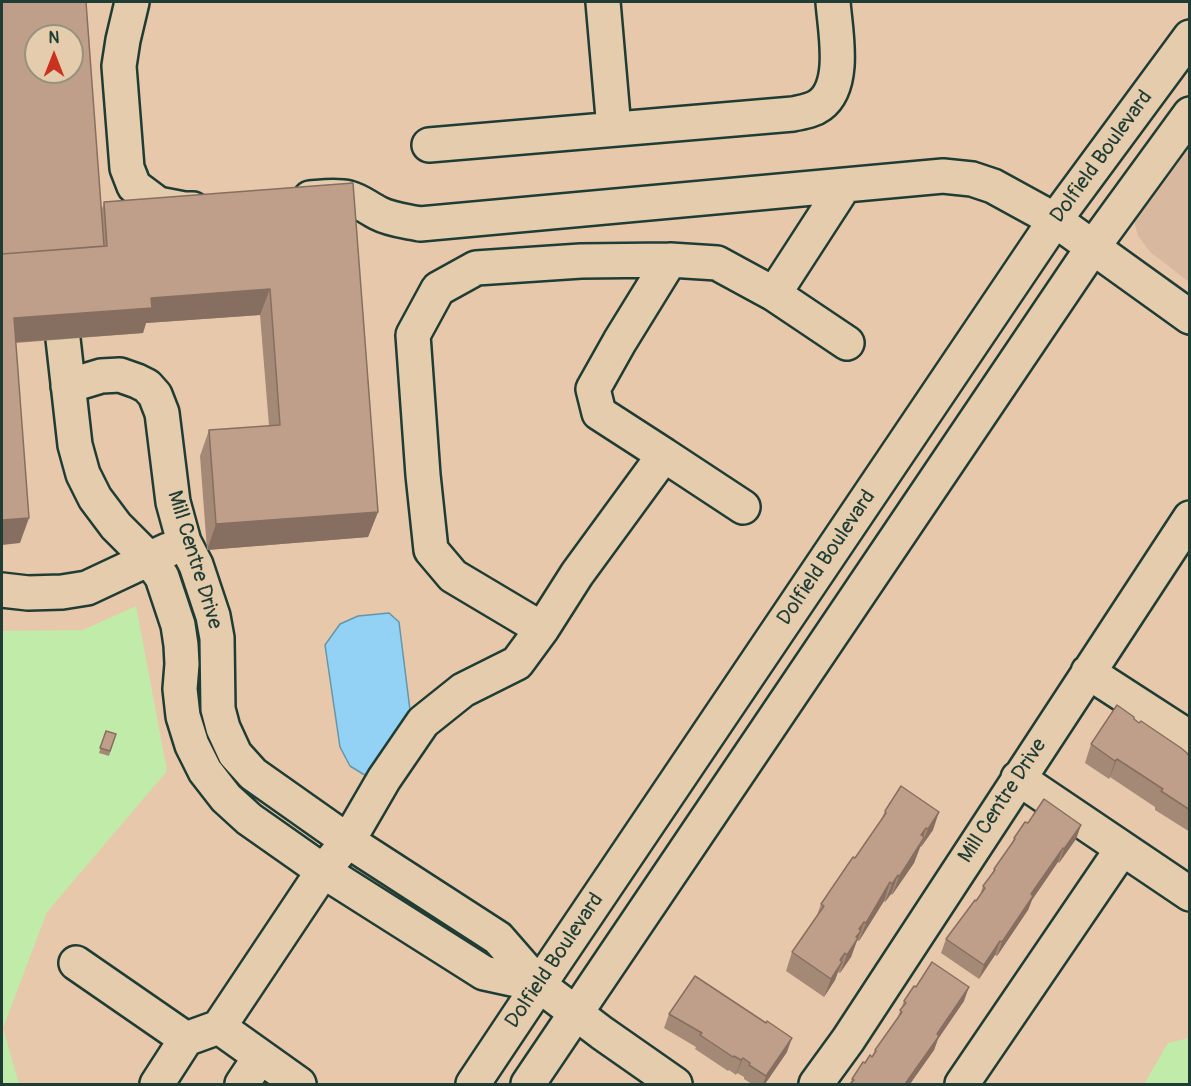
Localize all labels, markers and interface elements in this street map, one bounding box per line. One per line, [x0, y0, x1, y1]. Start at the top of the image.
north arrow [24, 24, 84, 84]
text: N [49, 28, 59, 48]
street label: Dolfield Boulevard [1045, 86, 1159, 228]
street label: Dolfield Boulevard [773, 486, 881, 630]
street label: Mill Centre Drive [161, 488, 227, 632]
street label: Mill Centre Drive [953, 734, 1053, 868]
street label: Dolfield Boulevard [501, 889, 609, 1033]

